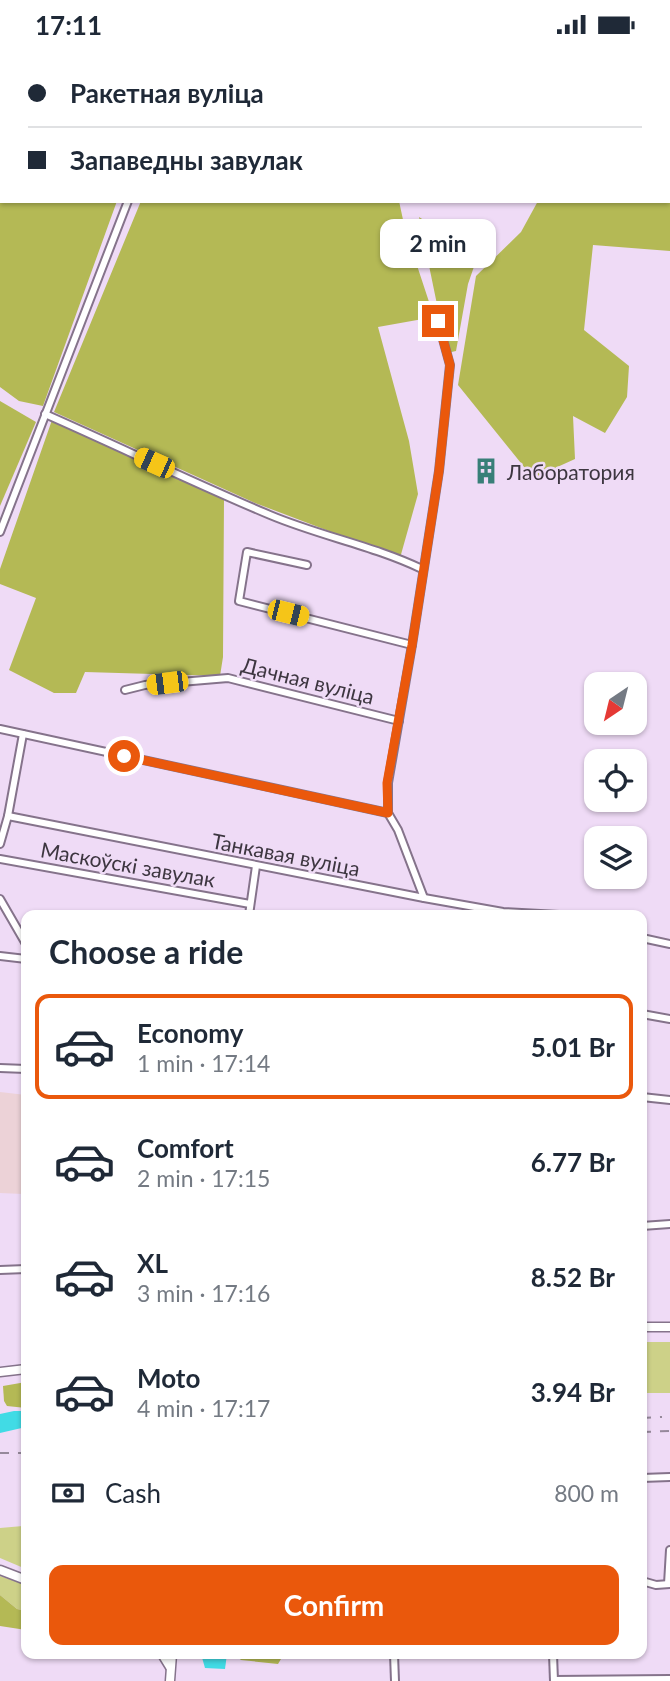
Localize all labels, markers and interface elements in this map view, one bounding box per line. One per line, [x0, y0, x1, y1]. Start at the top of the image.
text: 17:11 [35, 9, 102, 41]
text: Ракетная вуліца [70, 77, 264, 109]
text: Запаведны завулак [70, 144, 303, 176]
callout: 2 min [380, 219, 496, 268]
text: 2 min [409, 229, 467, 257]
route end [422, 305, 454, 337]
car [131, 445, 178, 481]
building icon: Лаборатория [471, 456, 501, 486]
place label: Лаборатория [506, 459, 635, 484]
car [266, 598, 311, 628]
street label: Дачная вуліца [239, 651, 377, 709]
car [145, 670, 190, 696]
north arrow [584, 672, 648, 735]
map controls [584, 672, 647, 889]
route start [108, 740, 140, 772]
button: locate [584, 749, 647, 812]
button: layers [584, 826, 647, 889]
street label: Танкавая вуліца [210, 827, 362, 881]
street label: Маскоўскі завулак [39, 836, 217, 892]
text: Choose a ride [49, 932, 243, 971]
icon: car [53, 1015, 116, 1078]
text: Economy [137, 1017, 243, 1049]
text: 5.01 Br [531, 1031, 615, 1063]
text: 1 min · 17:14 [137, 1049, 270, 1077]
icon: car [53, 1130, 116, 1193]
text: Comfort [137, 1132, 234, 1164]
text: 6.77 Br [531, 1146, 615, 1178]
text: 2 min · 17:15 [137, 1164, 270, 1192]
icon: car [53, 1245, 116, 1308]
text: XL [137, 1247, 168, 1279]
text: 8.52 Br [531, 1261, 615, 1293]
text: 3 min · 17:16 [137, 1279, 270, 1307]
icon: car [53, 1360, 116, 1423]
text: Moto [137, 1362, 200, 1394]
text: 3.94 Br [531, 1376, 615, 1408]
text: 4 min · 17:17 [137, 1394, 270, 1422]
icon: cash [49, 1474, 87, 1512]
text: Cash [105, 1477, 161, 1509]
text: 800 m [554, 1479, 619, 1507]
button: Confirm [49, 1565, 619, 1645]

